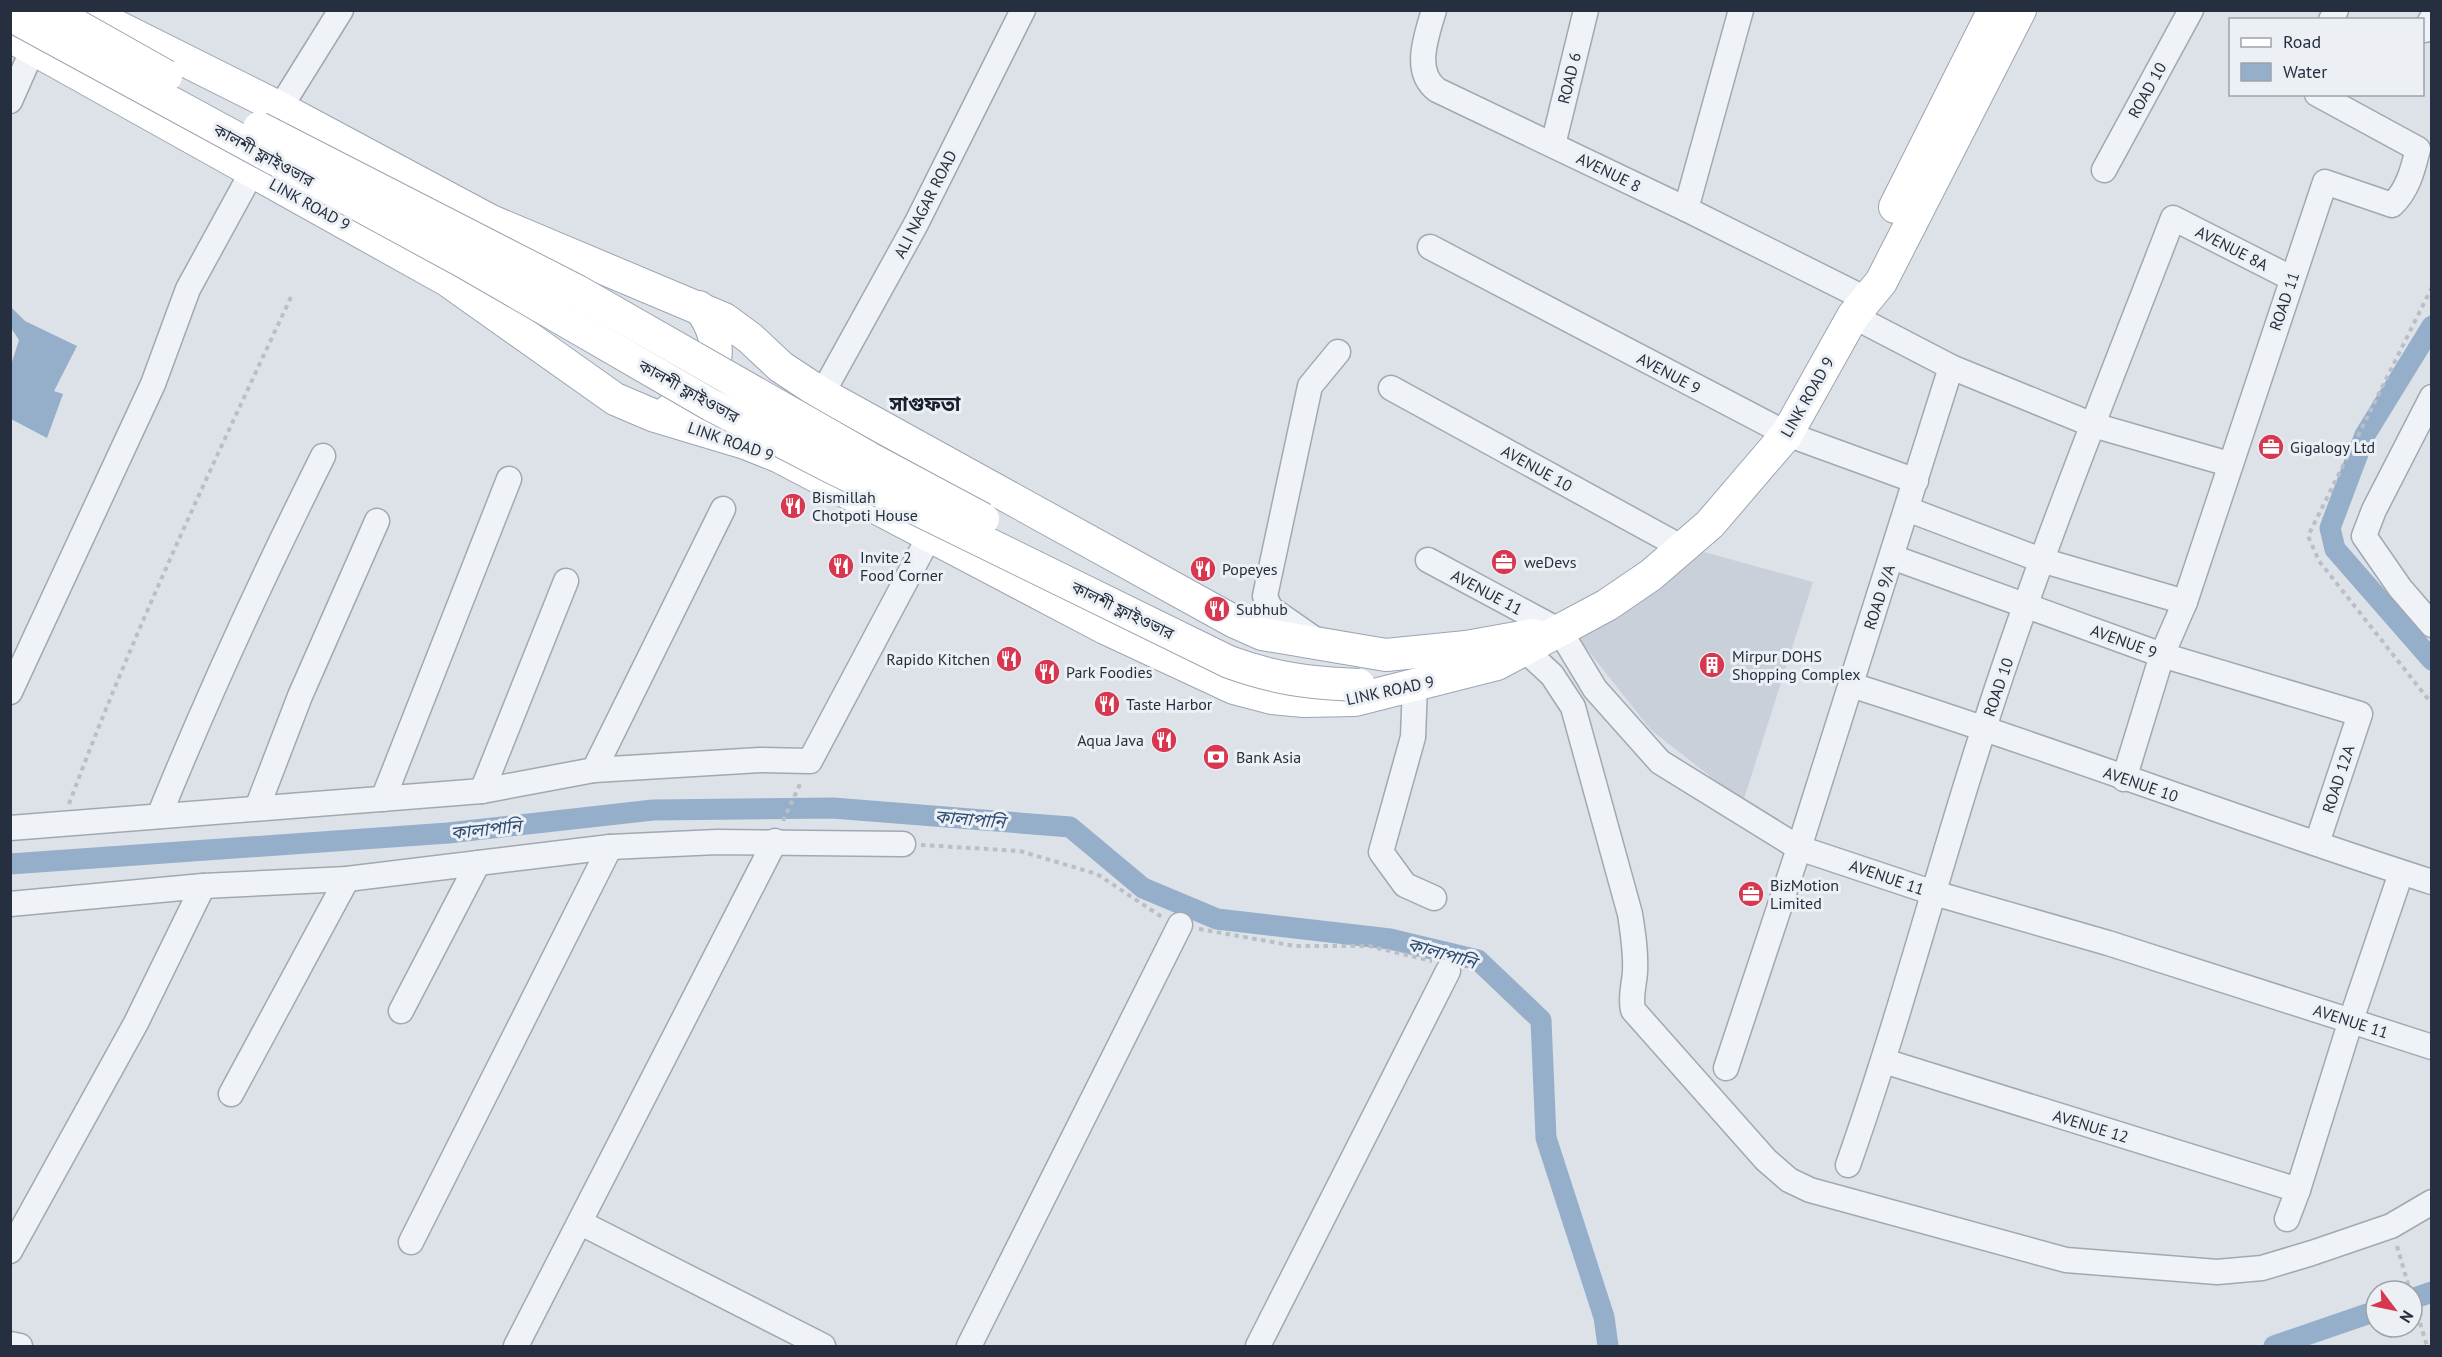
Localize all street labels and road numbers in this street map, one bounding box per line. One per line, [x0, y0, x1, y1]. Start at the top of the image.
street label: ROAD 6 [1553, 50, 1585, 106]
street label: ROAD 10 [2123, 58, 2171, 121]
street label: কালশী ফ্লাইওভার [210, 119, 318, 191]
street label: ALI NAGAR ROAD [889, 147, 961, 261]
street label: AVENUE 8 [1574, 148, 1644, 196]
street label: LINK ROAD 9 [266, 174, 354, 234]
street label: AVENUE 8A [2193, 221, 2272, 275]
street label: ROAD 11 [2265, 269, 2303, 333]
street label: AVENUE 9 [1634, 348, 1704, 398]
street label: LINK ROAD 9 [1776, 353, 1838, 441]
street label: কালশী ফ্লাইওভার [635, 355, 743, 427]
street label: LINK ROAD 9 [685, 417, 777, 465]
street label: AVENUE 10 [1498, 440, 1576, 496]
street label: ROAD 9/A [1859, 561, 1899, 632]
street label: AVENUE 11 [1448, 565, 1526, 619]
street label: কালশী ফ্লাইওভার [1068, 576, 1178, 644]
street label: AVENUE 9 [2088, 620, 2160, 662]
street label: ROAD 10 [1979, 655, 2017, 719]
street label: LINK ROAD 9 [1344, 671, 1436, 709]
street label: ROAD 12A [2318, 742, 2359, 816]
street label: AVENUE 10 [2101, 762, 2181, 806]
street label: AVENUE 11 [1847, 855, 1927, 899]
street label: AVENUE 11 [2311, 999, 2391, 1043]
street label: AVENUE 12 [2051, 1105, 2131, 1147]

